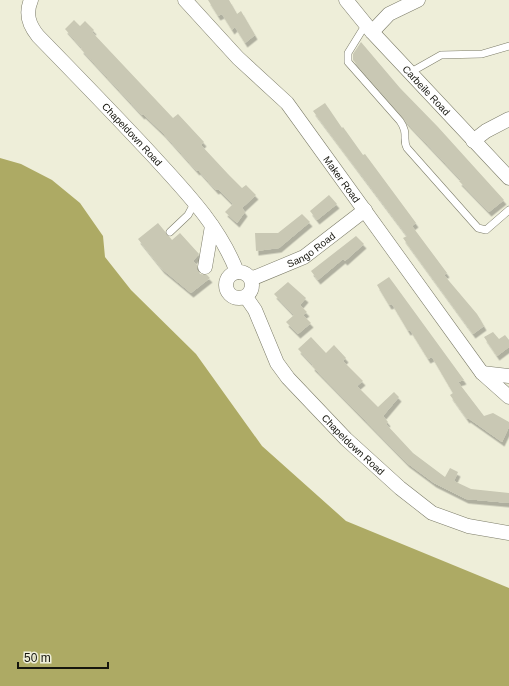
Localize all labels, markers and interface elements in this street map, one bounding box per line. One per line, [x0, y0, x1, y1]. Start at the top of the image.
street label: Carbeile Road [400, 63, 452, 118]
street label: Chapeldown Road [100, 101, 164, 168]
street label: Maker Road [321, 154, 362, 205]
street label: Sango Road [285, 230, 337, 270]
street label: Chapeldown Road [320, 412, 387, 477]
scale bar [18, 644, 108, 670]
text: 50 m [24, 651, 51, 665]

